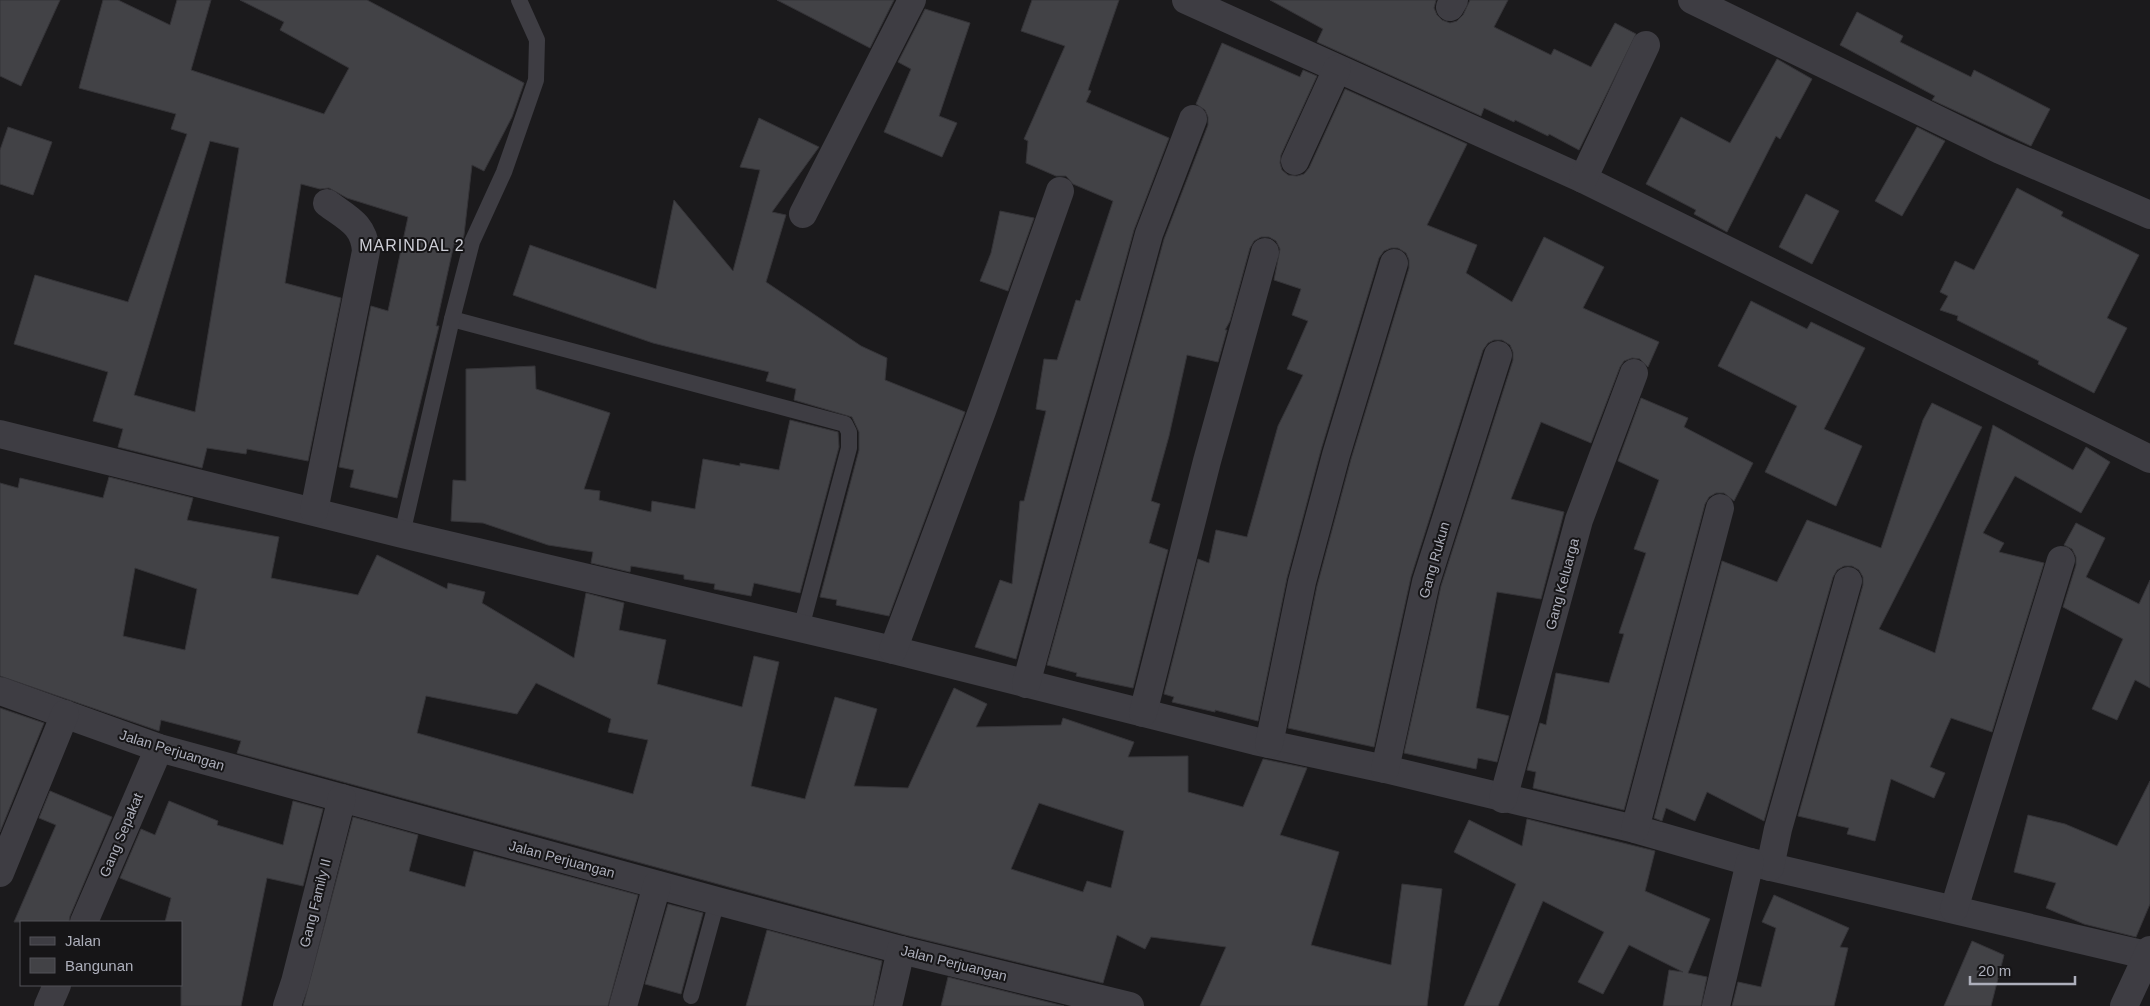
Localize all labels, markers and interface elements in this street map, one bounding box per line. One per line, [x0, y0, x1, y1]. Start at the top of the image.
district label: MARINDAL 2 [359, 237, 465, 254]
street label: Gang Rukun [1415, 520, 1453, 600]
street label: Gang Keluarga [1542, 536, 1582, 632]
street label: Jalan Perjuangan [118, 726, 226, 774]
street label: Gang Sepakat [96, 791, 146, 879]
street label: Jalan Perjuangan [507, 837, 617, 881]
street label: Gang Family II [296, 857, 334, 949]
legend [20, 921, 182, 986]
text: Jalan [65, 932, 101, 949]
street label: Jalan Perjuangan [899, 942, 1009, 984]
scale bar [1970, 954, 2075, 986]
text: Bangunan [65, 957, 133, 974]
text: 20 m [1978, 962, 2011, 979]

